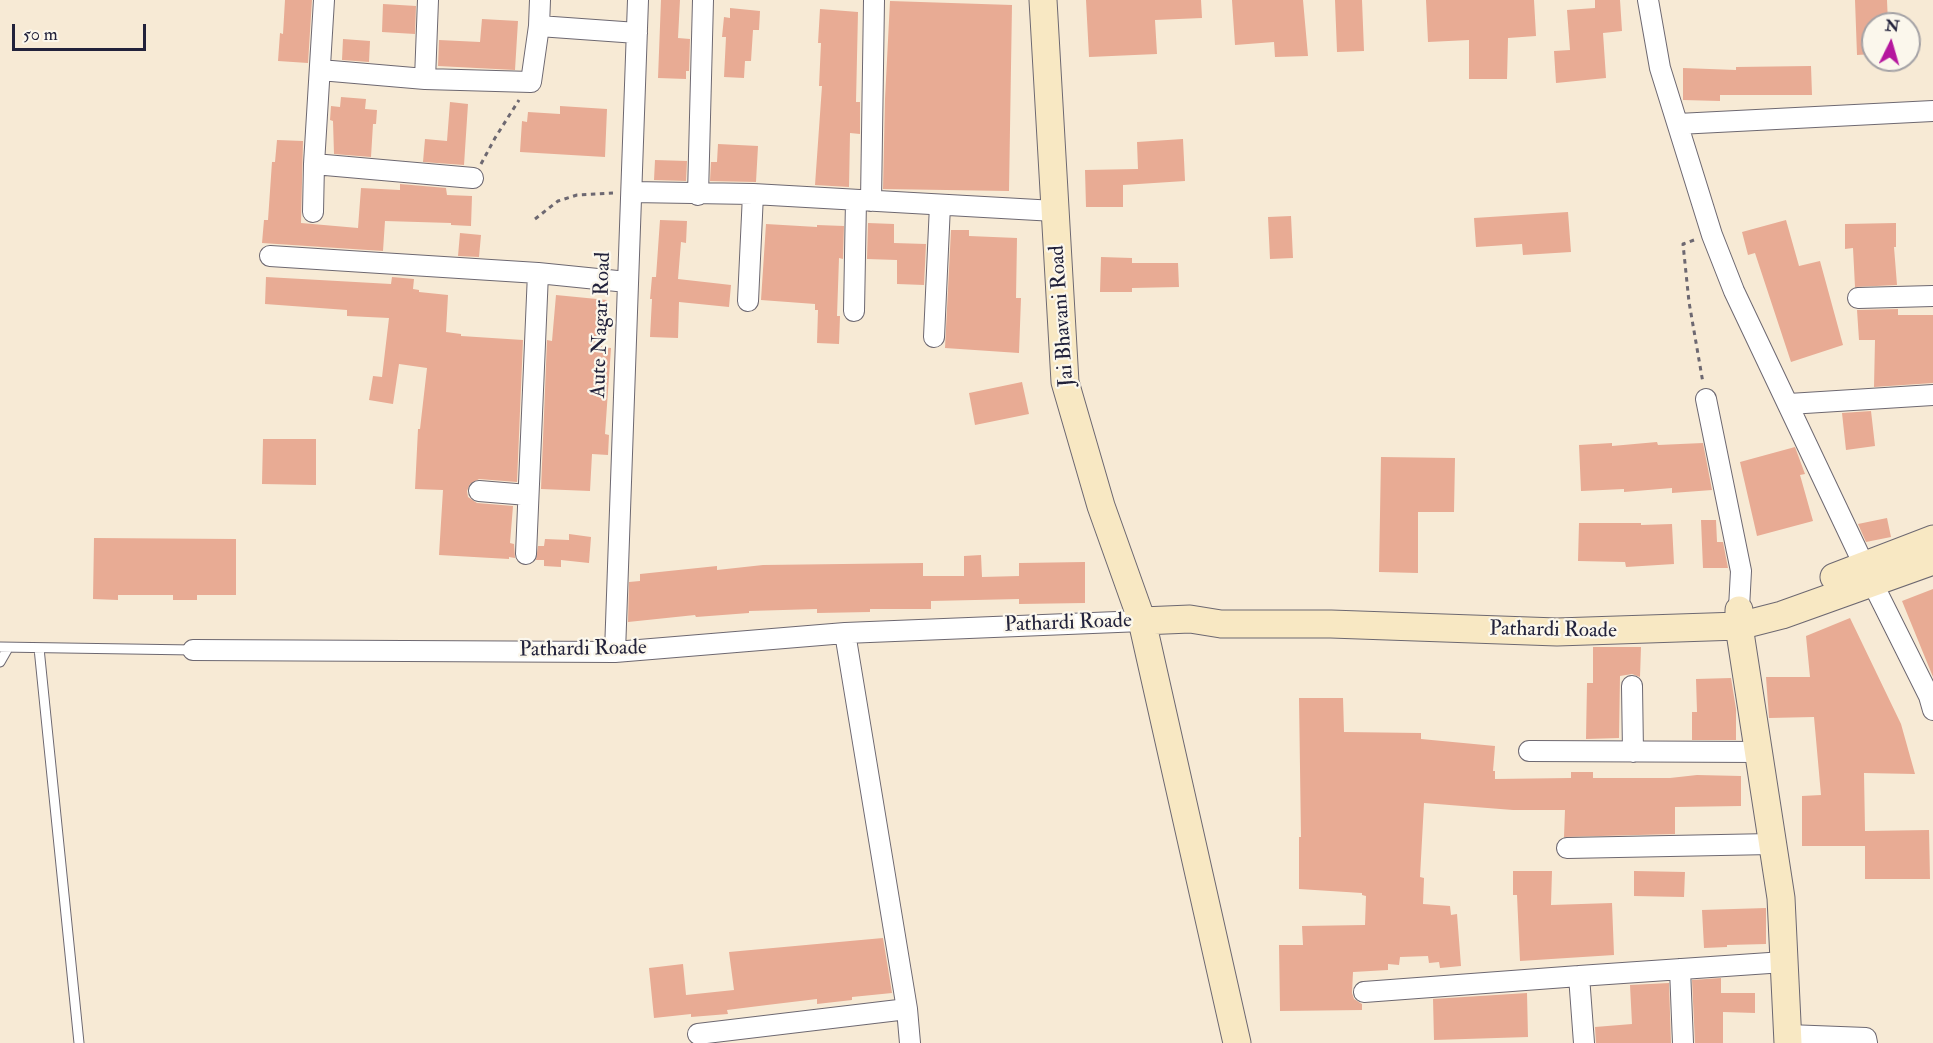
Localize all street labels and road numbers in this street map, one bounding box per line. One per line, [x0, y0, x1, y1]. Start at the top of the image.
street label: Jai Bhavani Road [1045, 244, 1081, 388]
street label: Aute Nagar Road [587, 252, 617, 398]
street label: Pathardi Roade [1004, 609, 1132, 639]
street label: Pathardi Roade [1489, 617, 1617, 645]
street label: Pathardi Roade [519, 636, 647, 664]

